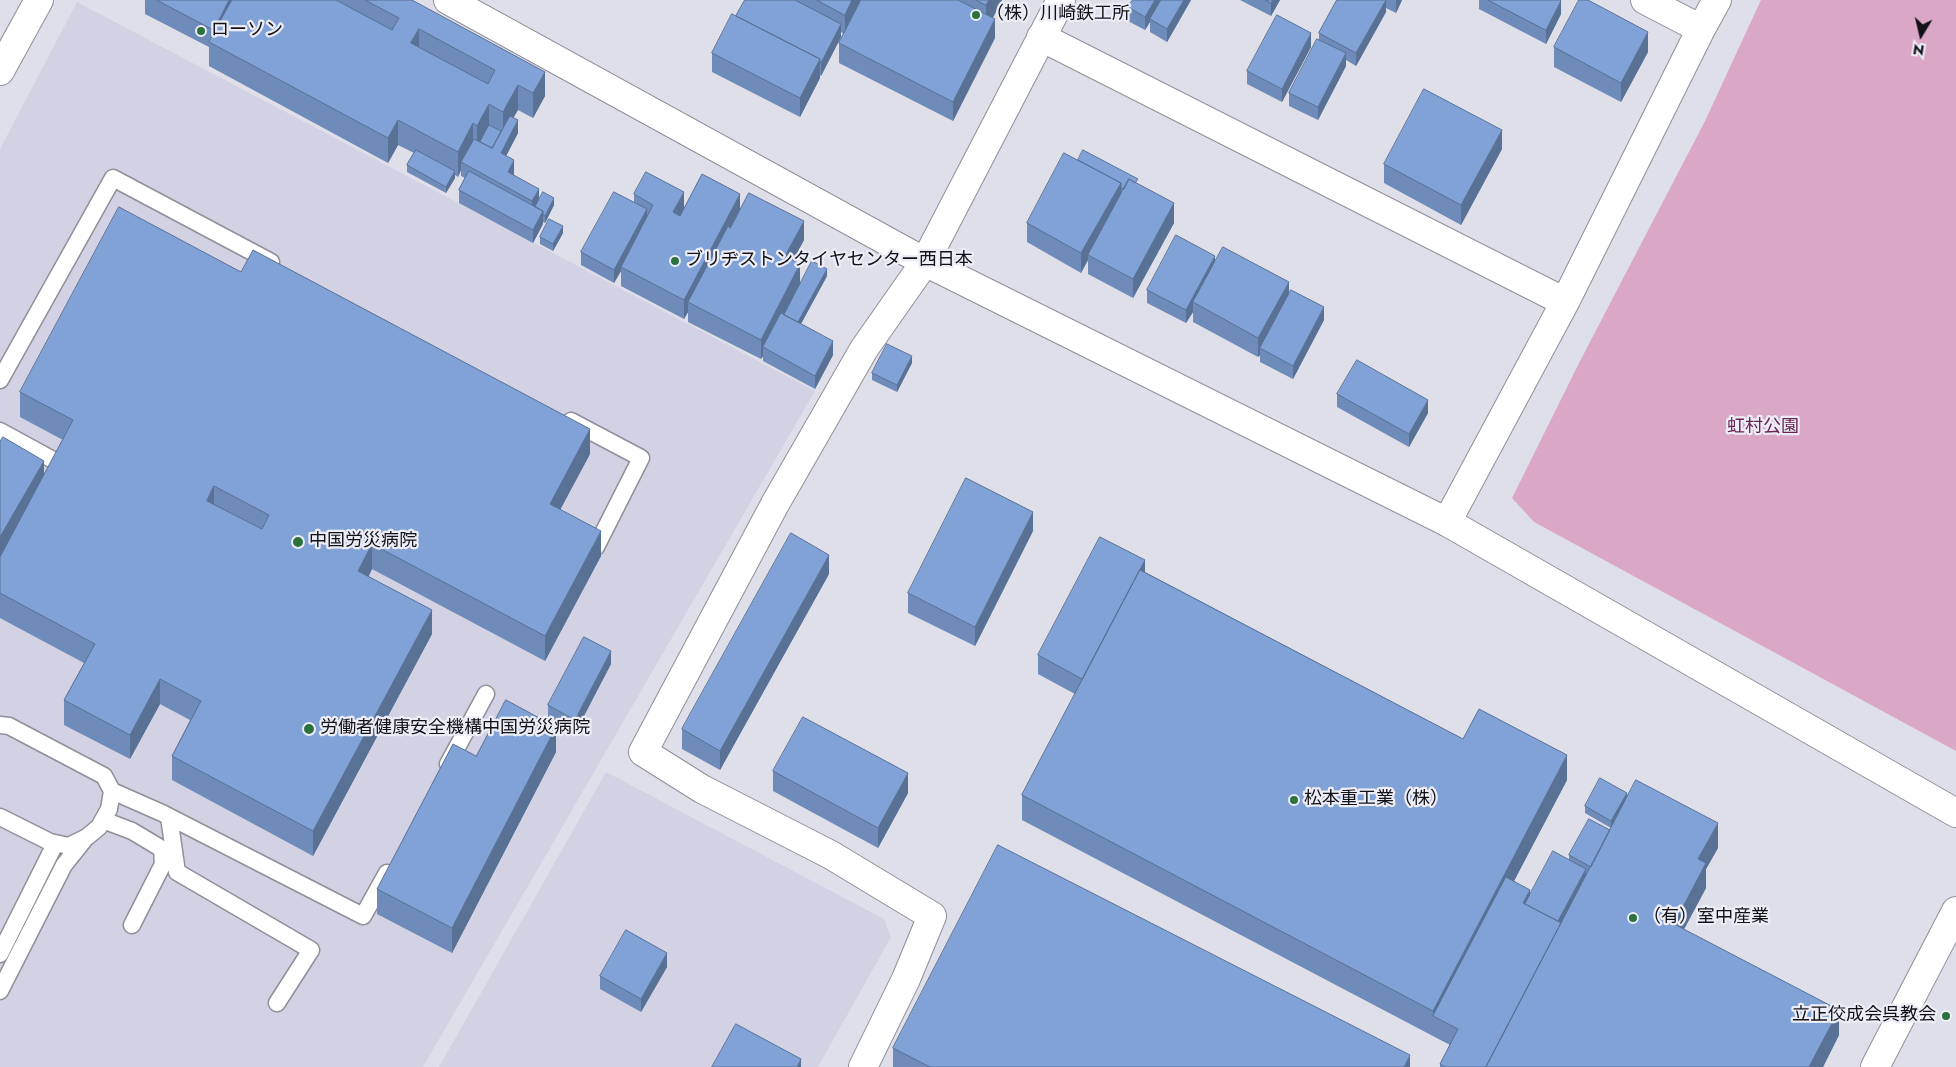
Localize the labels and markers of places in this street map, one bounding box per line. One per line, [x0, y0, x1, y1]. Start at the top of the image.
place label: （株）川崎鉄工所 [986, 4, 1130, 26]
marker: （株）川崎鉄工所 [970, 9, 982, 21]
place label: ローソン [211, 20, 283, 42]
marker: ローソン [195, 25, 207, 37]
place label: ブリヂストンタイヤセンター西日本 [685, 250, 973, 272]
marker: ブリヂストンタイヤセンター西日本 [669, 255, 681, 267]
place label: 中国労災病院 [309, 531, 417, 553]
marker: 中国労災病院 [291, 535, 305, 549]
place label: 労働者健康安全機構中国労災病院 [320, 718, 590, 740]
marker: 労働者健康安全機構中国労災病院 [302, 722, 316, 736]
place label: 松本重工業（株） [1304, 789, 1448, 811]
marker: 松本重工業（株） [1288, 794, 1300, 806]
place label: （有）室中産業 [1643, 907, 1769, 929]
marker: （有）室中産業 [1627, 912, 1639, 924]
place label: 立正佼成会呉教会 [1792, 1005, 1936, 1027]
marker: 立正佼成会呉教会 [1940, 1010, 1952, 1022]

